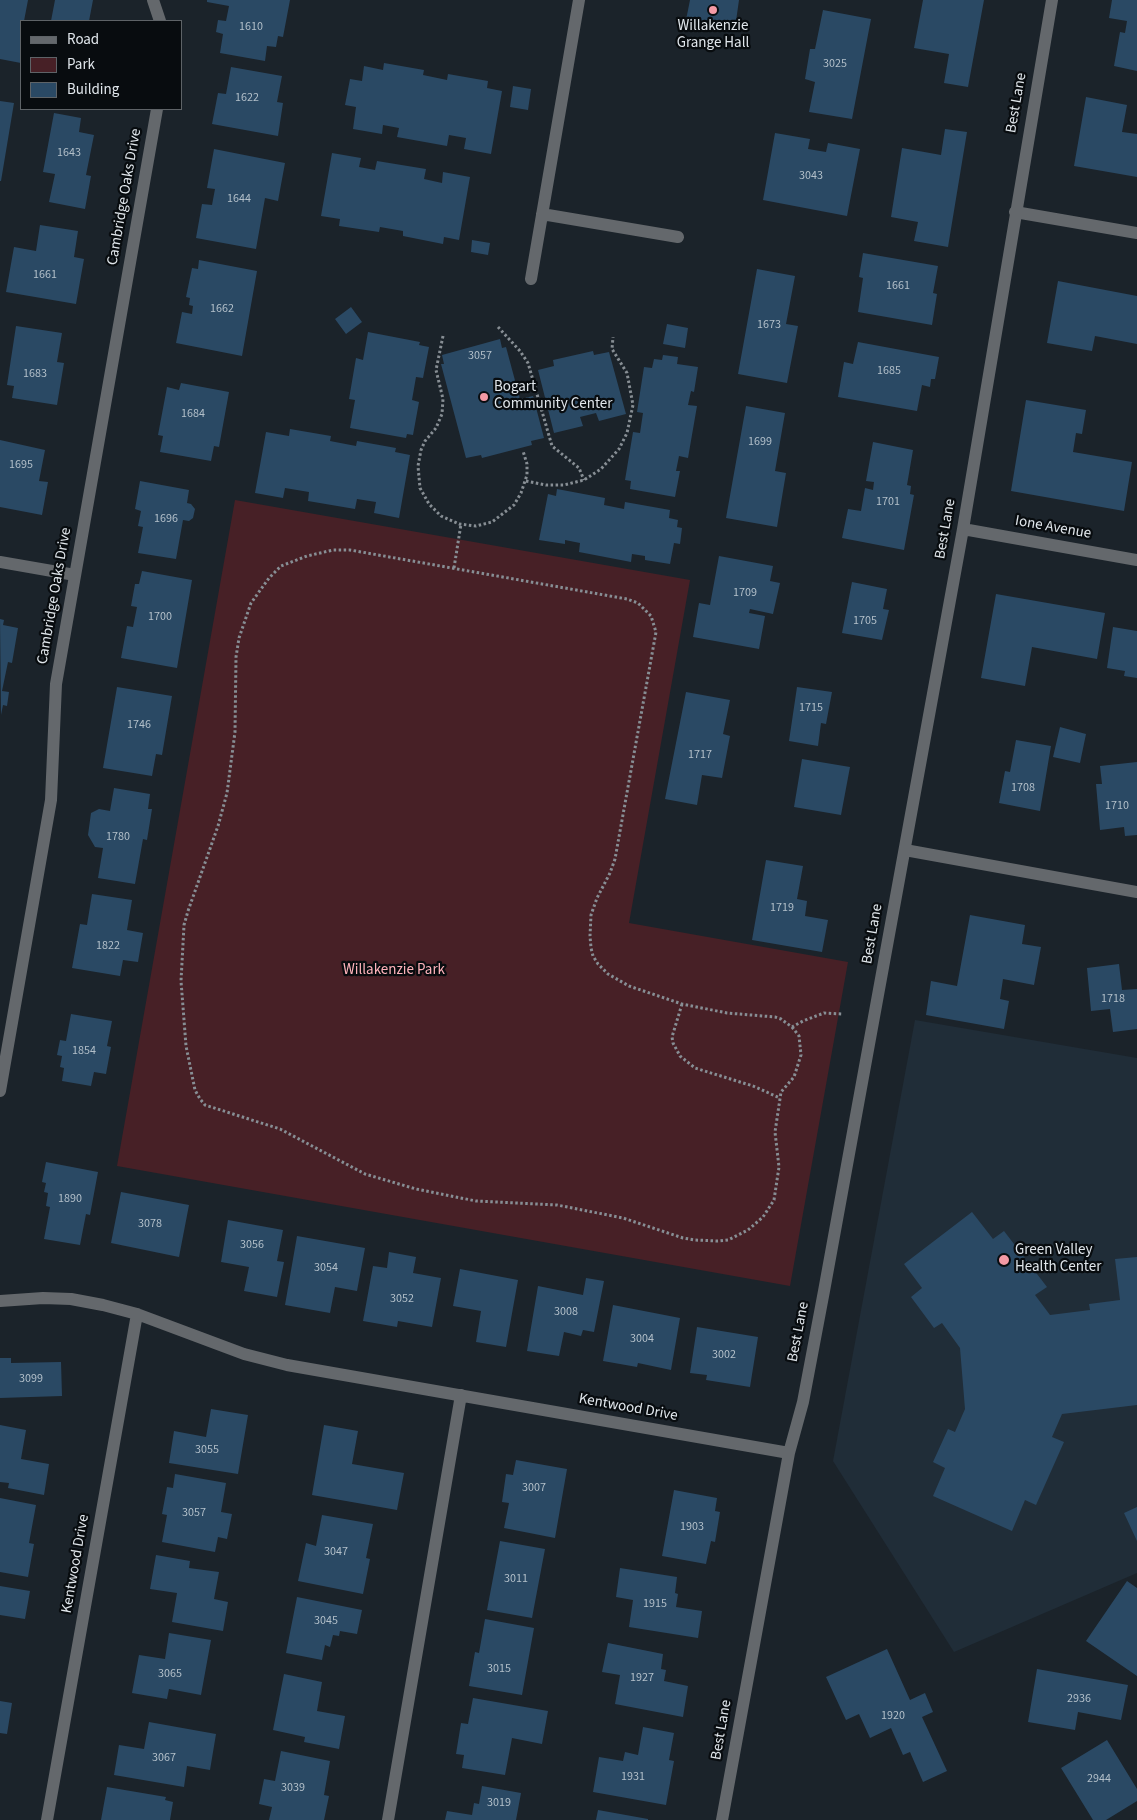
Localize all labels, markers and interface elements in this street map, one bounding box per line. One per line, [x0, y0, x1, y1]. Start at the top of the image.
marker: Willakenzie Grange Hall [707, 4, 719, 16]
place label: Willakenzie Grange Hall [677, 18, 749, 53]
legend [20, 20, 182, 110]
house number: 1610 [239, 20, 263, 34]
text: Road [67, 29, 99, 50]
text: Park [67, 54, 95, 75]
house number: 3025 [823, 57, 847, 71]
street label: Best Lane [1003, 71, 1031, 135]
text: Building [67, 79, 119, 100]
house number: 1622 [235, 91, 259, 105]
street label: Cambridge Oaks Drive [104, 127, 146, 267]
house number: 1643 [57, 146, 81, 160]
house number: 3043 [799, 169, 823, 183]
house number: 1644 [227, 192, 251, 206]
house number: 1661 [33, 268, 57, 282]
house number: 1661 [886, 279, 910, 293]
house number: 1662 [210, 302, 234, 316]
house number: 1673 [757, 318, 781, 332]
house number: 3057 [468, 349, 492, 363]
house number: 1685 [877, 364, 901, 378]
house number: 1683 [23, 367, 47, 381]
place label: Bogart Community Center [494, 379, 612, 414]
marker: Bogart Community Center [478, 391, 490, 403]
house number: 1684 [181, 407, 205, 421]
house number: 1699 [748, 435, 772, 449]
house number: 1695 [9, 458, 33, 472]
house number: 1701 [876, 495, 900, 509]
street label: Best Lane [932, 497, 960, 561]
house number: 1696 [154, 512, 178, 526]
street label: Ione Avenue [1014, 512, 1092, 544]
street label: Cambridge Oaks Drive [34, 526, 76, 666]
house number: 1709 [733, 586, 757, 600]
house number: 1700 [148, 610, 172, 624]
house number: 1705 [853, 614, 877, 628]
house number: 1715 [799, 701, 823, 715]
house number: 1746 [127, 718, 151, 732]
house number: 1717 [688, 748, 712, 762]
house number: 1708 [1011, 781, 1035, 795]
house number: 1710 [1105, 799, 1129, 813]
house number: 1780 [106, 830, 130, 844]
house number: 1719 [770, 901, 794, 915]
street label: Best Lane [859, 902, 887, 966]
house number: 1822 [96, 939, 120, 953]
park label: Willakenzie Park [343, 962, 445, 980]
house number: 1718 [1101, 992, 1125, 1006]
house number: 1854 [72, 1044, 96, 1058]
house number: 1890 [58, 1192, 82, 1206]
house number: 3078 [138, 1217, 162, 1231]
house number: 3056 [240, 1238, 264, 1252]
place label: Green Valley Health Center [1015, 1242, 1101, 1277]
marker: Green Valley Health Center [997, 1253, 1011, 1267]
house number: 3054 [314, 1261, 338, 1275]
house number: 3052 [390, 1292, 414, 1306]
street label: Best Lane [784, 1300, 814, 1364]
house number: 3008 [554, 1305, 578, 1319]
house number: 3004 [630, 1332, 654, 1346]
house number: 3002 [712, 1348, 736, 1362]
house number: 3099 [19, 1372, 43, 1386]
street label: Kentwood Drive [577, 1390, 679, 1426]
house number: 3055 [195, 1443, 219, 1457]
house number: 3007 [522, 1481, 546, 1495]
house number: 3057 [182, 1506, 206, 1520]
street label: Kentwood Drive [58, 1513, 94, 1615]
house number: 1903 [680, 1520, 704, 1534]
house number: 3047 [324, 1545, 348, 1559]
house number: 3011 [504, 1572, 528, 1586]
house number: 1915 [643, 1597, 667, 1611]
house number: 3045 [314, 1614, 338, 1628]
house number: 3015 [487, 1662, 511, 1676]
house number: 3065 [158, 1667, 182, 1681]
house number: 1927 [630, 1671, 654, 1685]
house number: 2936 [1067, 1692, 1091, 1706]
street label: Best Lane [708, 1698, 736, 1762]
house number: 1920 [881, 1709, 905, 1723]
house number: 3067 [152, 1751, 176, 1765]
house number: 1931 [621, 1770, 645, 1784]
house number: 2944 [1087, 1772, 1111, 1786]
house number: 3039 [281, 1781, 305, 1795]
house number: 3019 [487, 1796, 511, 1810]

